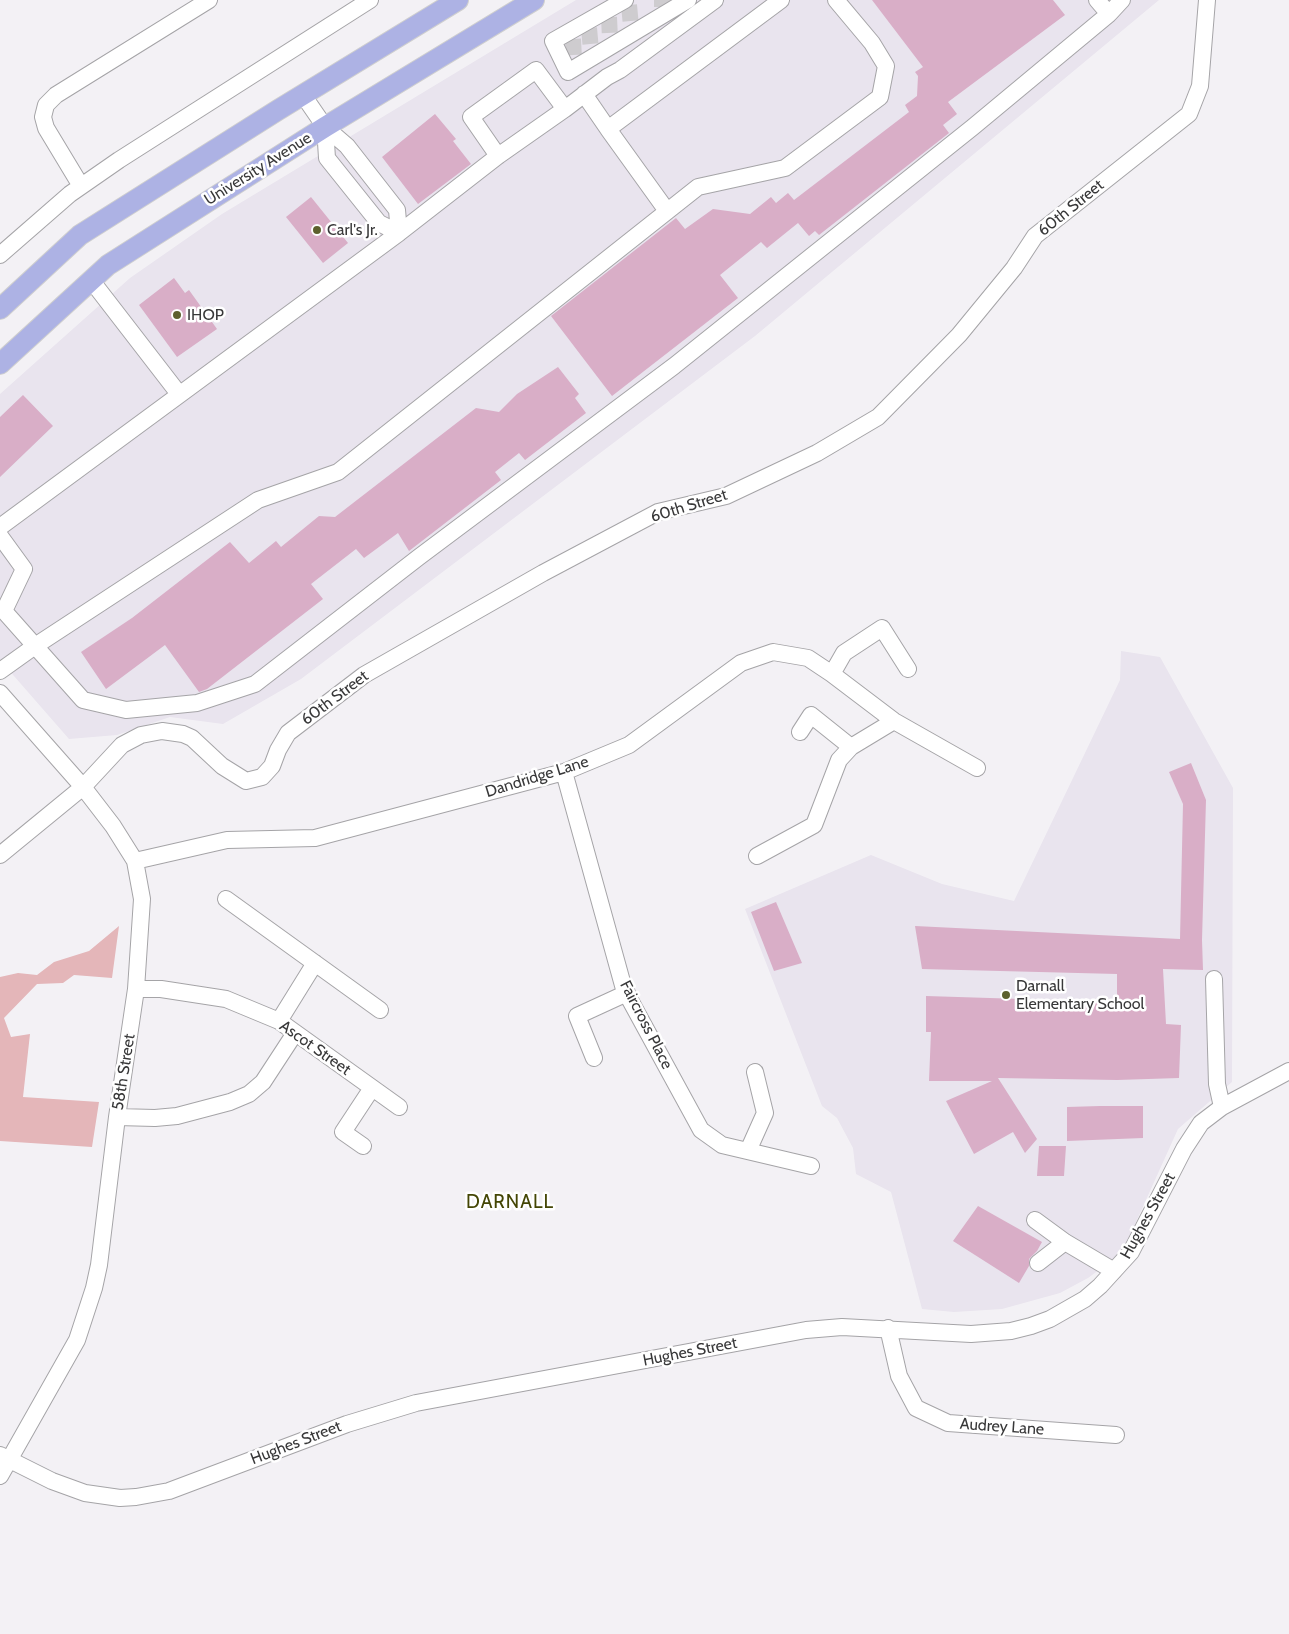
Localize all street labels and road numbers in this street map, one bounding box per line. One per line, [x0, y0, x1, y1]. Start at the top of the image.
street label: University Avenue [201, 128, 315, 210]
street label: 60th Street [1034, 176, 1108, 240]
street label: 60th Street [648, 485, 730, 527]
street label: 60th Street [298, 667, 372, 729]
street label: Dandridge Lane [483, 752, 591, 802]
street label: Faircross Place [615, 977, 677, 1073]
street label: Ascot Street [276, 1016, 354, 1080]
street label: 58th Street [108, 1032, 140, 1112]
street label: Hughes Street [1116, 1170, 1180, 1262]
street label: Hughes Street [641, 1333, 739, 1371]
street label: Audrey Lane [959, 1414, 1045, 1440]
street label: Hughes Street [248, 1417, 344, 1469]

